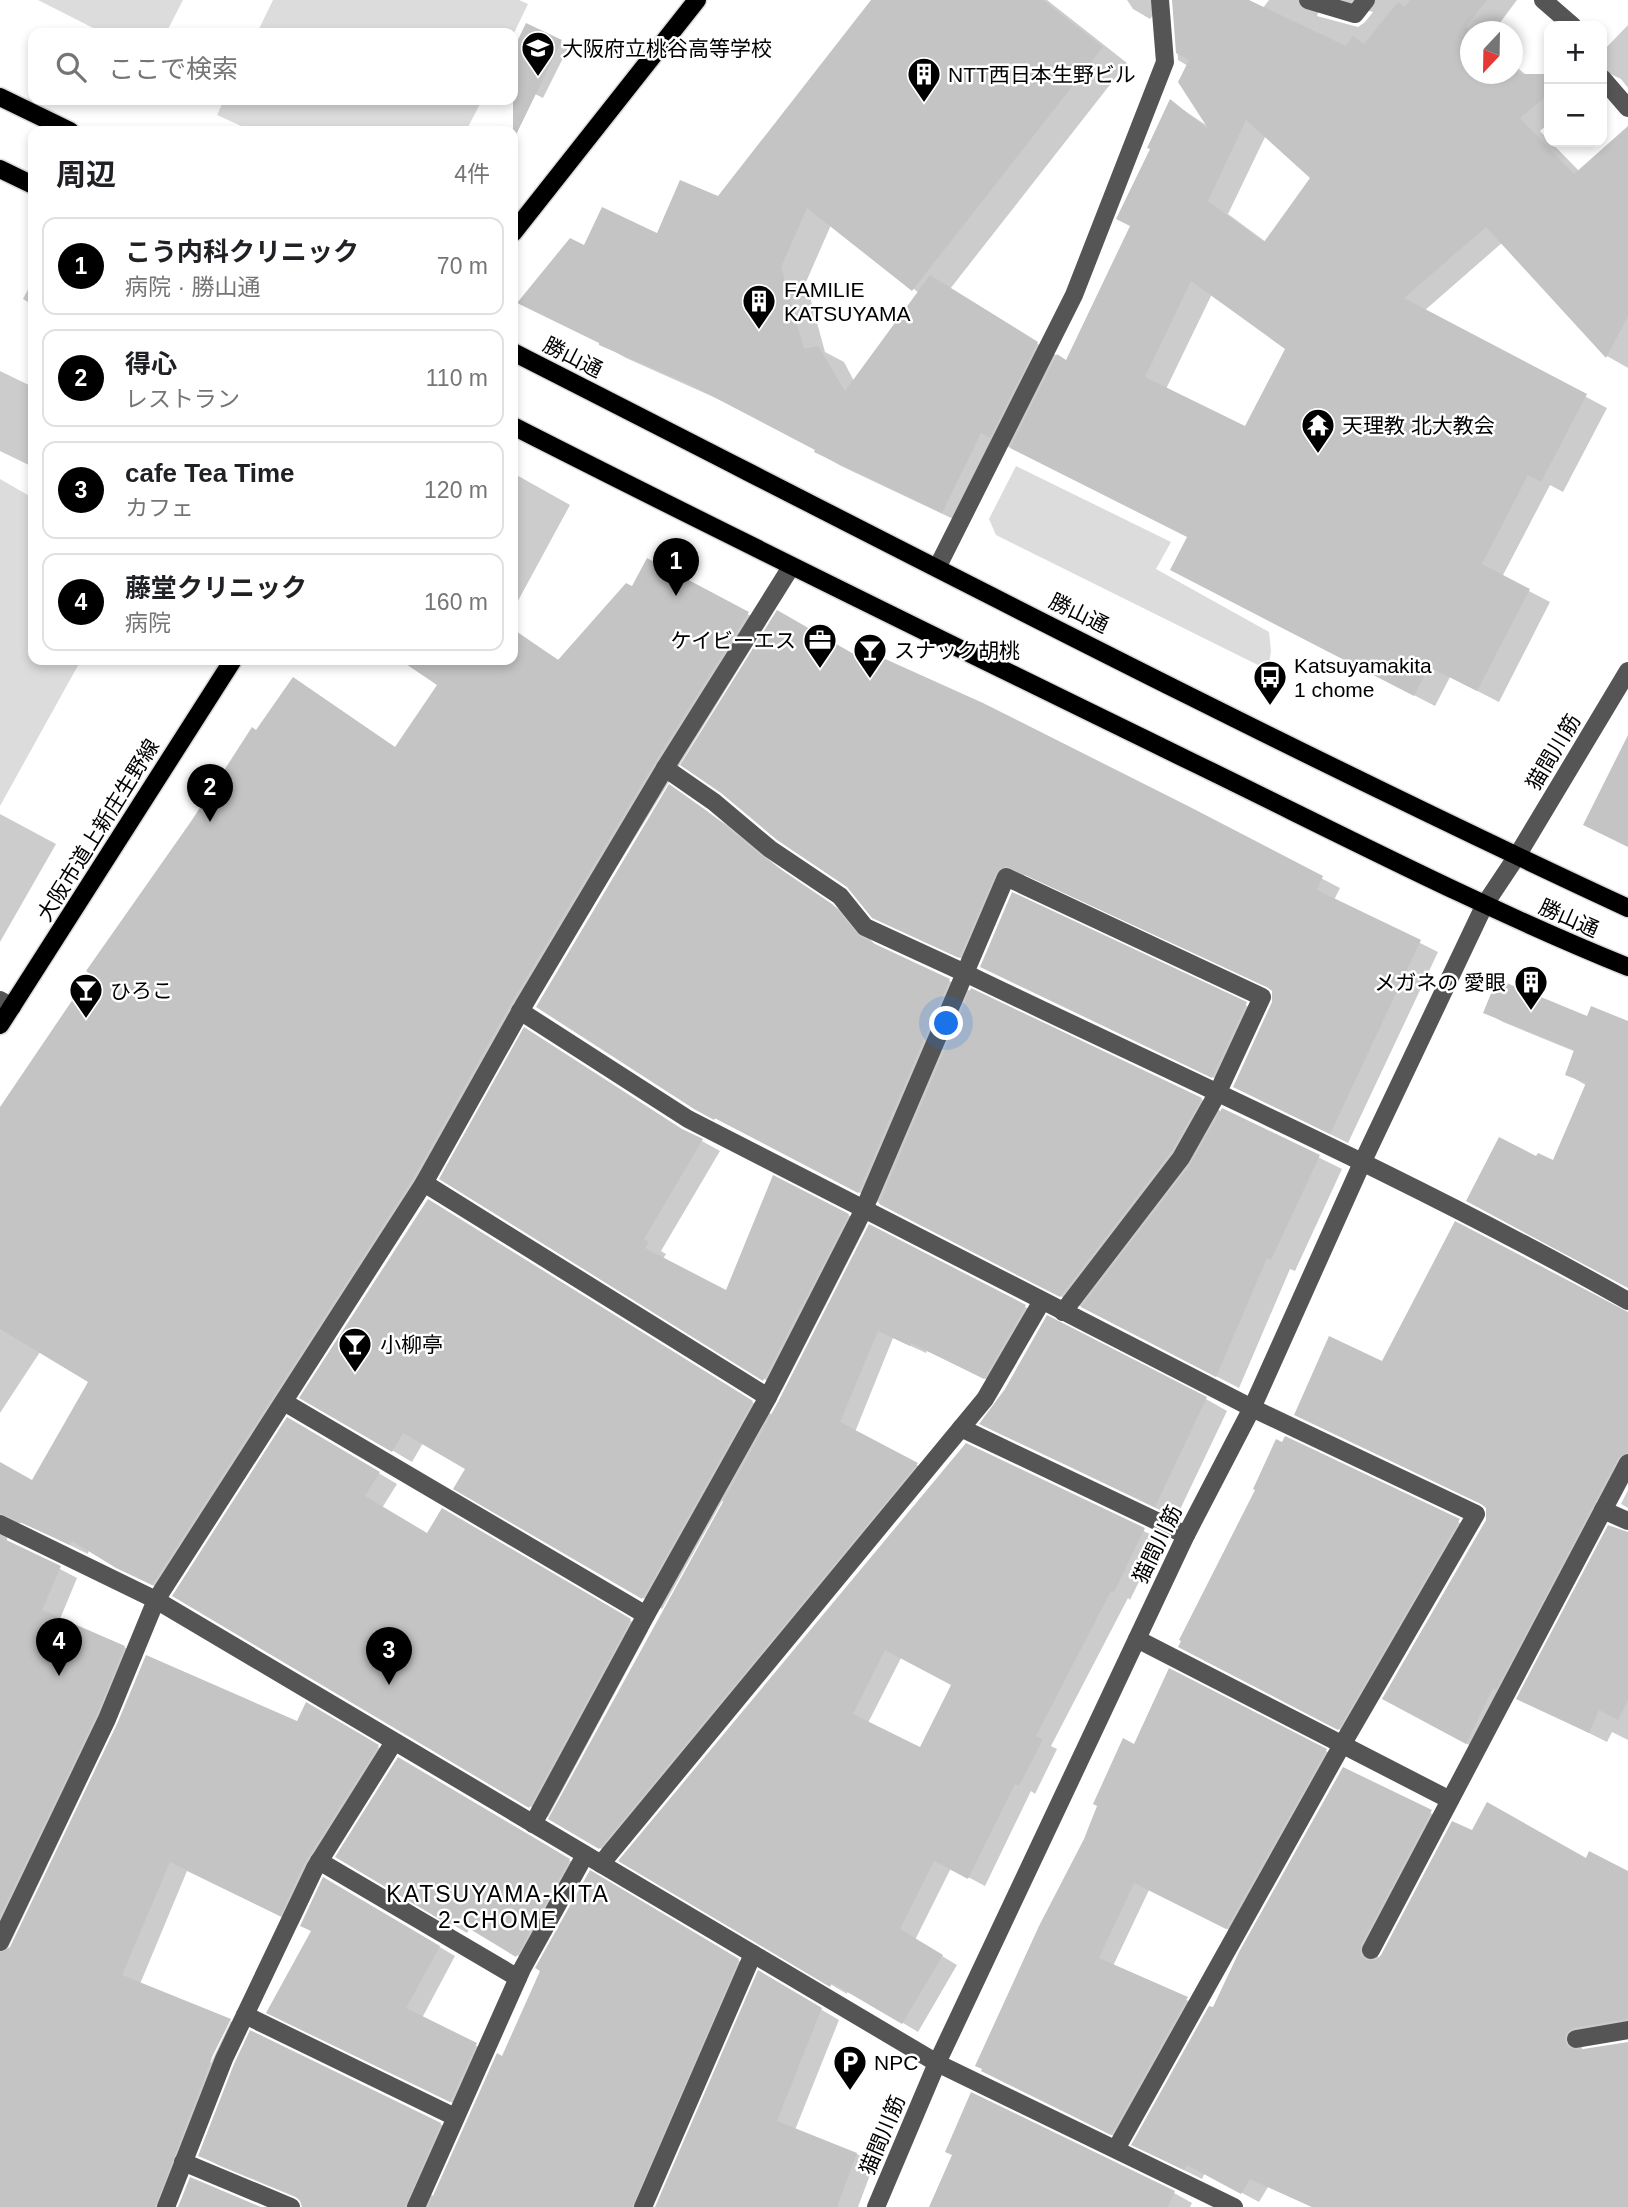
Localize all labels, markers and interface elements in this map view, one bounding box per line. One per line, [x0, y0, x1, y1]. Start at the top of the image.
north arrow [1460, 21, 1523, 84]
map controls [1544, 21, 1607, 147]
button: + [1544, 21, 1607, 84]
search box [28, 28, 518, 105]
school or university icon: 大阪府立桃谷高等学校 [519, 29, 557, 78]
place label: 大阪府立桃谷高等学校 [562, 37, 772, 60]
icon: search [52, 48, 90, 86]
text: ここで検索 [108, 54, 238, 84]
building icon: NTT西日本生野ビル [905, 55, 943, 104]
place label: NTT西日本生野ビル [948, 63, 1136, 86]
button: − [1544, 84, 1607, 147]
text: 周辺 [56, 158, 116, 191]
text: 4件 [454, 161, 490, 187]
text: こう内科クリニック [125, 237, 359, 267]
text: 1 [75, 253, 87, 279]
text: 70 m [437, 253, 488, 279]
text: 病院 · 勝山通 [125, 274, 260, 300]
place label: FAMILIE KATSUYAMA [784, 278, 910, 325]
building icon: FAMILIE KATSUYAMA [740, 282, 778, 331]
street label: 勝山通 [540, 332, 606, 382]
text: 得心 [125, 349, 177, 379]
text: 2 [75, 365, 87, 391]
text: 110 m [426, 365, 488, 391]
text: レストラン [125, 386, 240, 412]
temple icon: 天理教 北大教会 [1299, 406, 1337, 455]
place label: 天理教 北大教会 [1342, 414, 1495, 437]
text: cafe Tea Time [125, 458, 295, 488]
text: 3 [75, 477, 87, 503]
text: 120 m [424, 477, 488, 503]
text: カフェ [125, 495, 194, 521]
pin: 1 [653, 538, 699, 596]
text: 藤堂クリニック [125, 573, 307, 603]
text: 4 [75, 589, 87, 615]
text: 160 m [424, 589, 488, 615]
street label: 勝山通 [1046, 589, 1112, 637]
text: 病院 [125, 610, 171, 636]
office icon: ケイビーエス [801, 621, 839, 670]
place label: ケイビーエス [670, 629, 796, 652]
bar icon: スナック胡桃 [851, 631, 889, 680]
place label: スナック胡桃 [894, 639, 1020, 662]
place label: Katsuyamakita 1 chome [1294, 654, 1432, 701]
bus stop icon: Katsuyamakita 1 chome [1251, 658, 1289, 707]
street label: 猫間川筋 [1522, 710, 1584, 794]
street label: 大阪市道上新庄生野線 [33, 735, 163, 925]
pin: 2 [187, 764, 233, 822]
street label: 勝山通 [1536, 895, 1602, 941]
building icon: メガネの 愛眼 [1512, 963, 1550, 1012]
bar icon: ひろこ [67, 971, 105, 1020]
place label: メガネの 愛眼 [1374, 971, 1506, 994]
place label: ひろこ [110, 979, 173, 1002]
your location [929, 1006, 963, 1040]
bar icon: 小柳亭 [336, 1325, 374, 1374]
place label: 小柳亭 [380, 1333, 443, 1356]
street label: 猫間川筋 [1128, 1501, 1186, 1587]
pin: 4 [36, 1618, 82, 1676]
pin: 3 [366, 1627, 412, 1685]
district label: KATSUYAMA-KITA 2-CHOME [386, 1881, 610, 1933]
parking icon: NPC [831, 2043, 869, 2092]
place label: NPC [874, 2051, 918, 2074]
street label: 猫間川筋 [855, 2092, 909, 2178]

